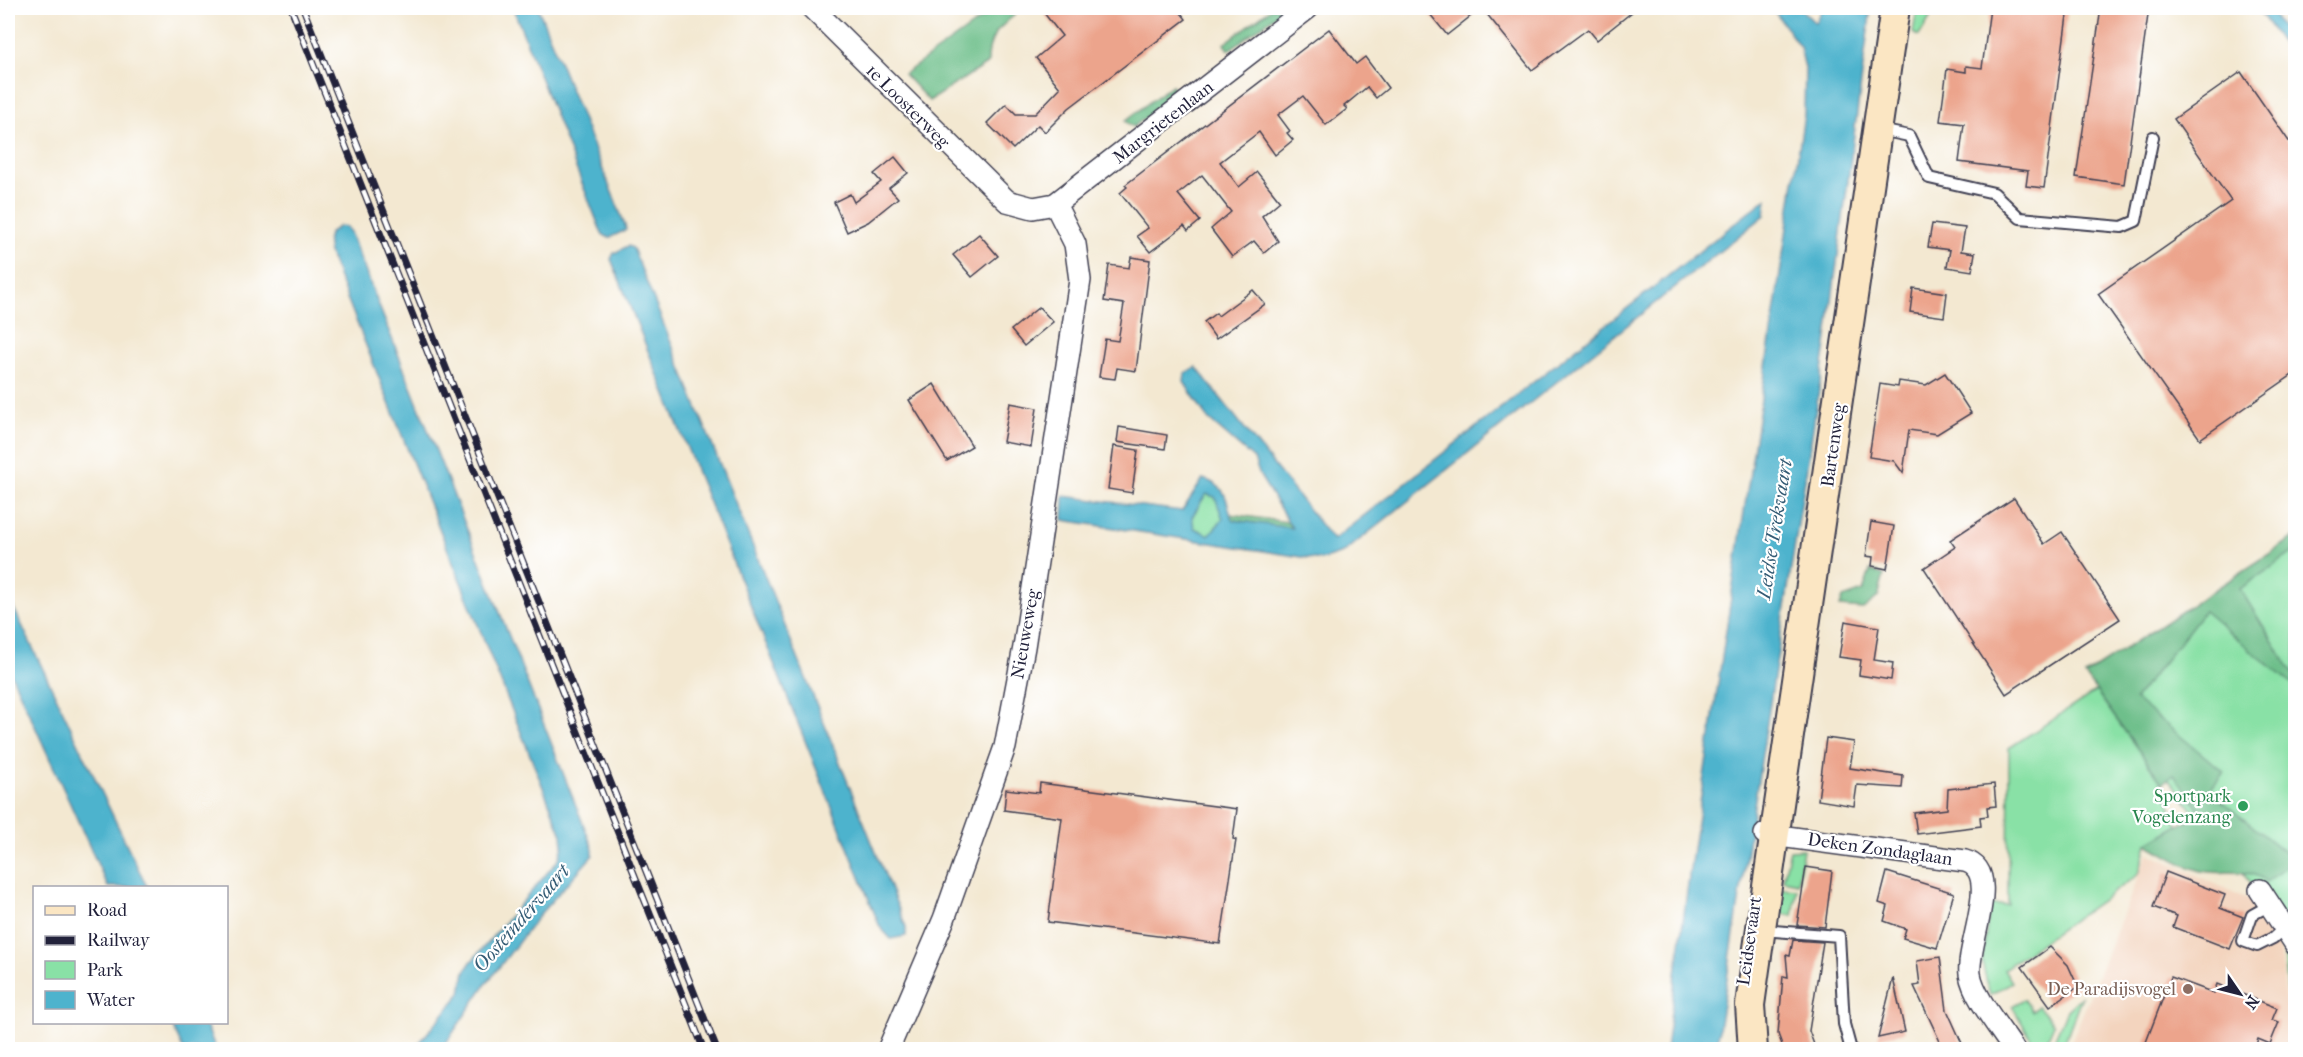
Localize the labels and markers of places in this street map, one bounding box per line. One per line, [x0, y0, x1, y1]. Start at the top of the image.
place label: Sportpark Vogelenzang [2131, 786, 2232, 828]
marker: Sportpark Vogelenzang [2236, 799, 2250, 813]
place label: De Paradijsvogel [2047, 979, 2176, 1000]
marker: De Paradijsvogel [2181, 982, 2195, 996]

